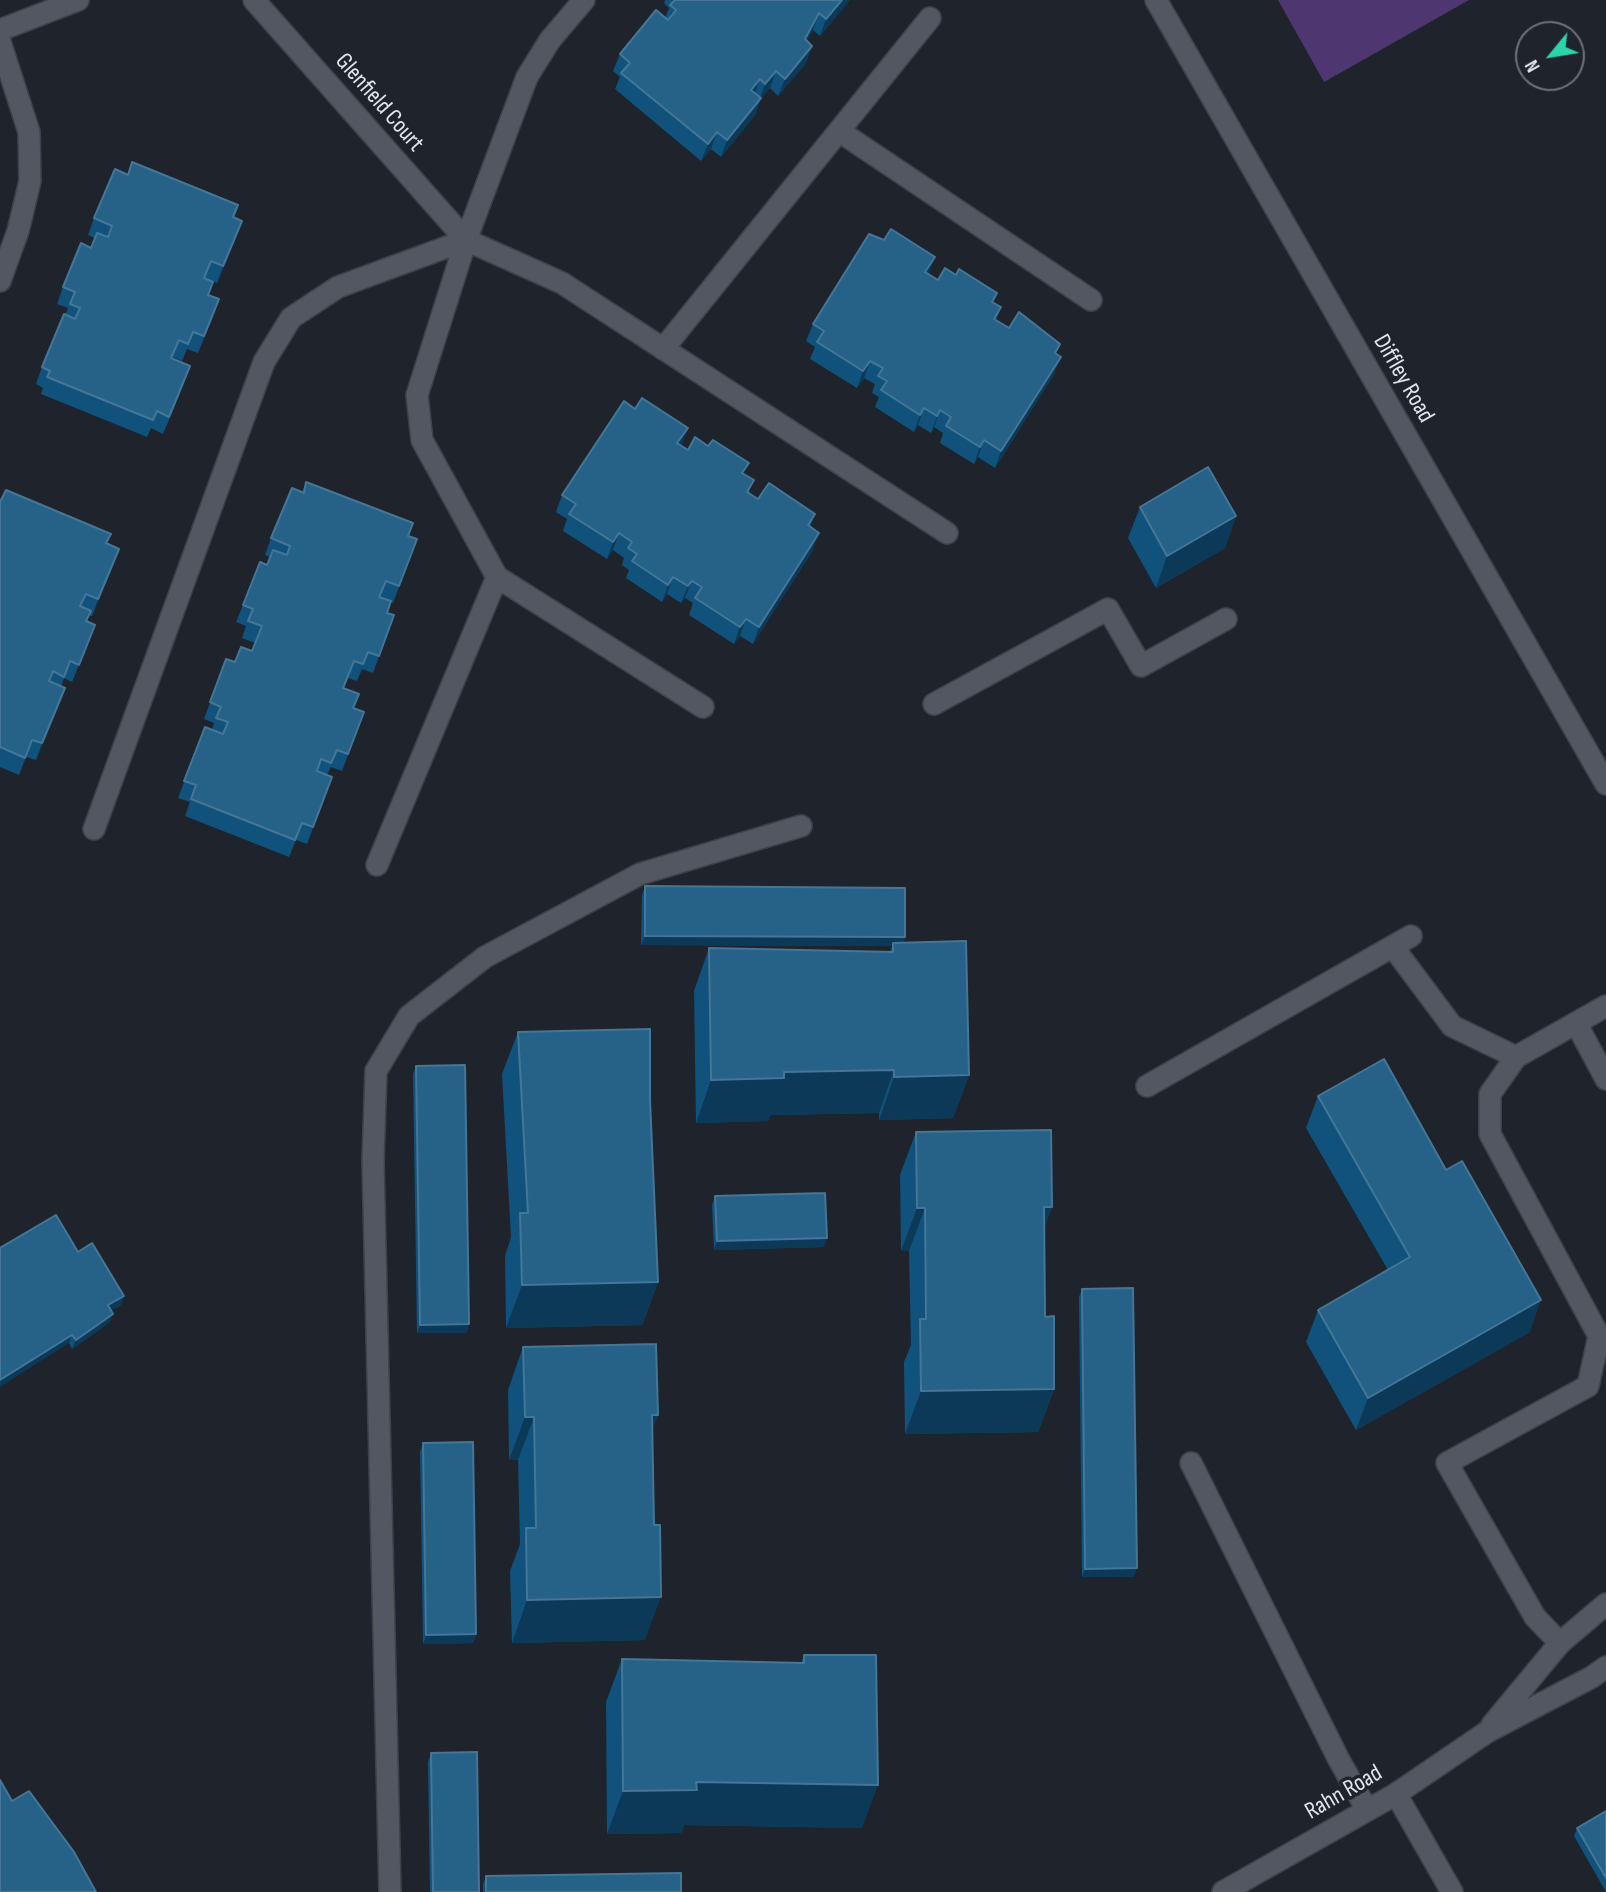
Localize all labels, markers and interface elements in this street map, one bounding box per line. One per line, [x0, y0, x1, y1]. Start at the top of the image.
north arrow [1515, 21, 1585, 91]
street label: Glenfield Court [329, 48, 429, 158]
text: N [1521, 56, 1546, 76]
street label: Diffley Road [1366, 330, 1440, 428]
street label: Rahn Road [1300, 1759, 1388, 1827]

